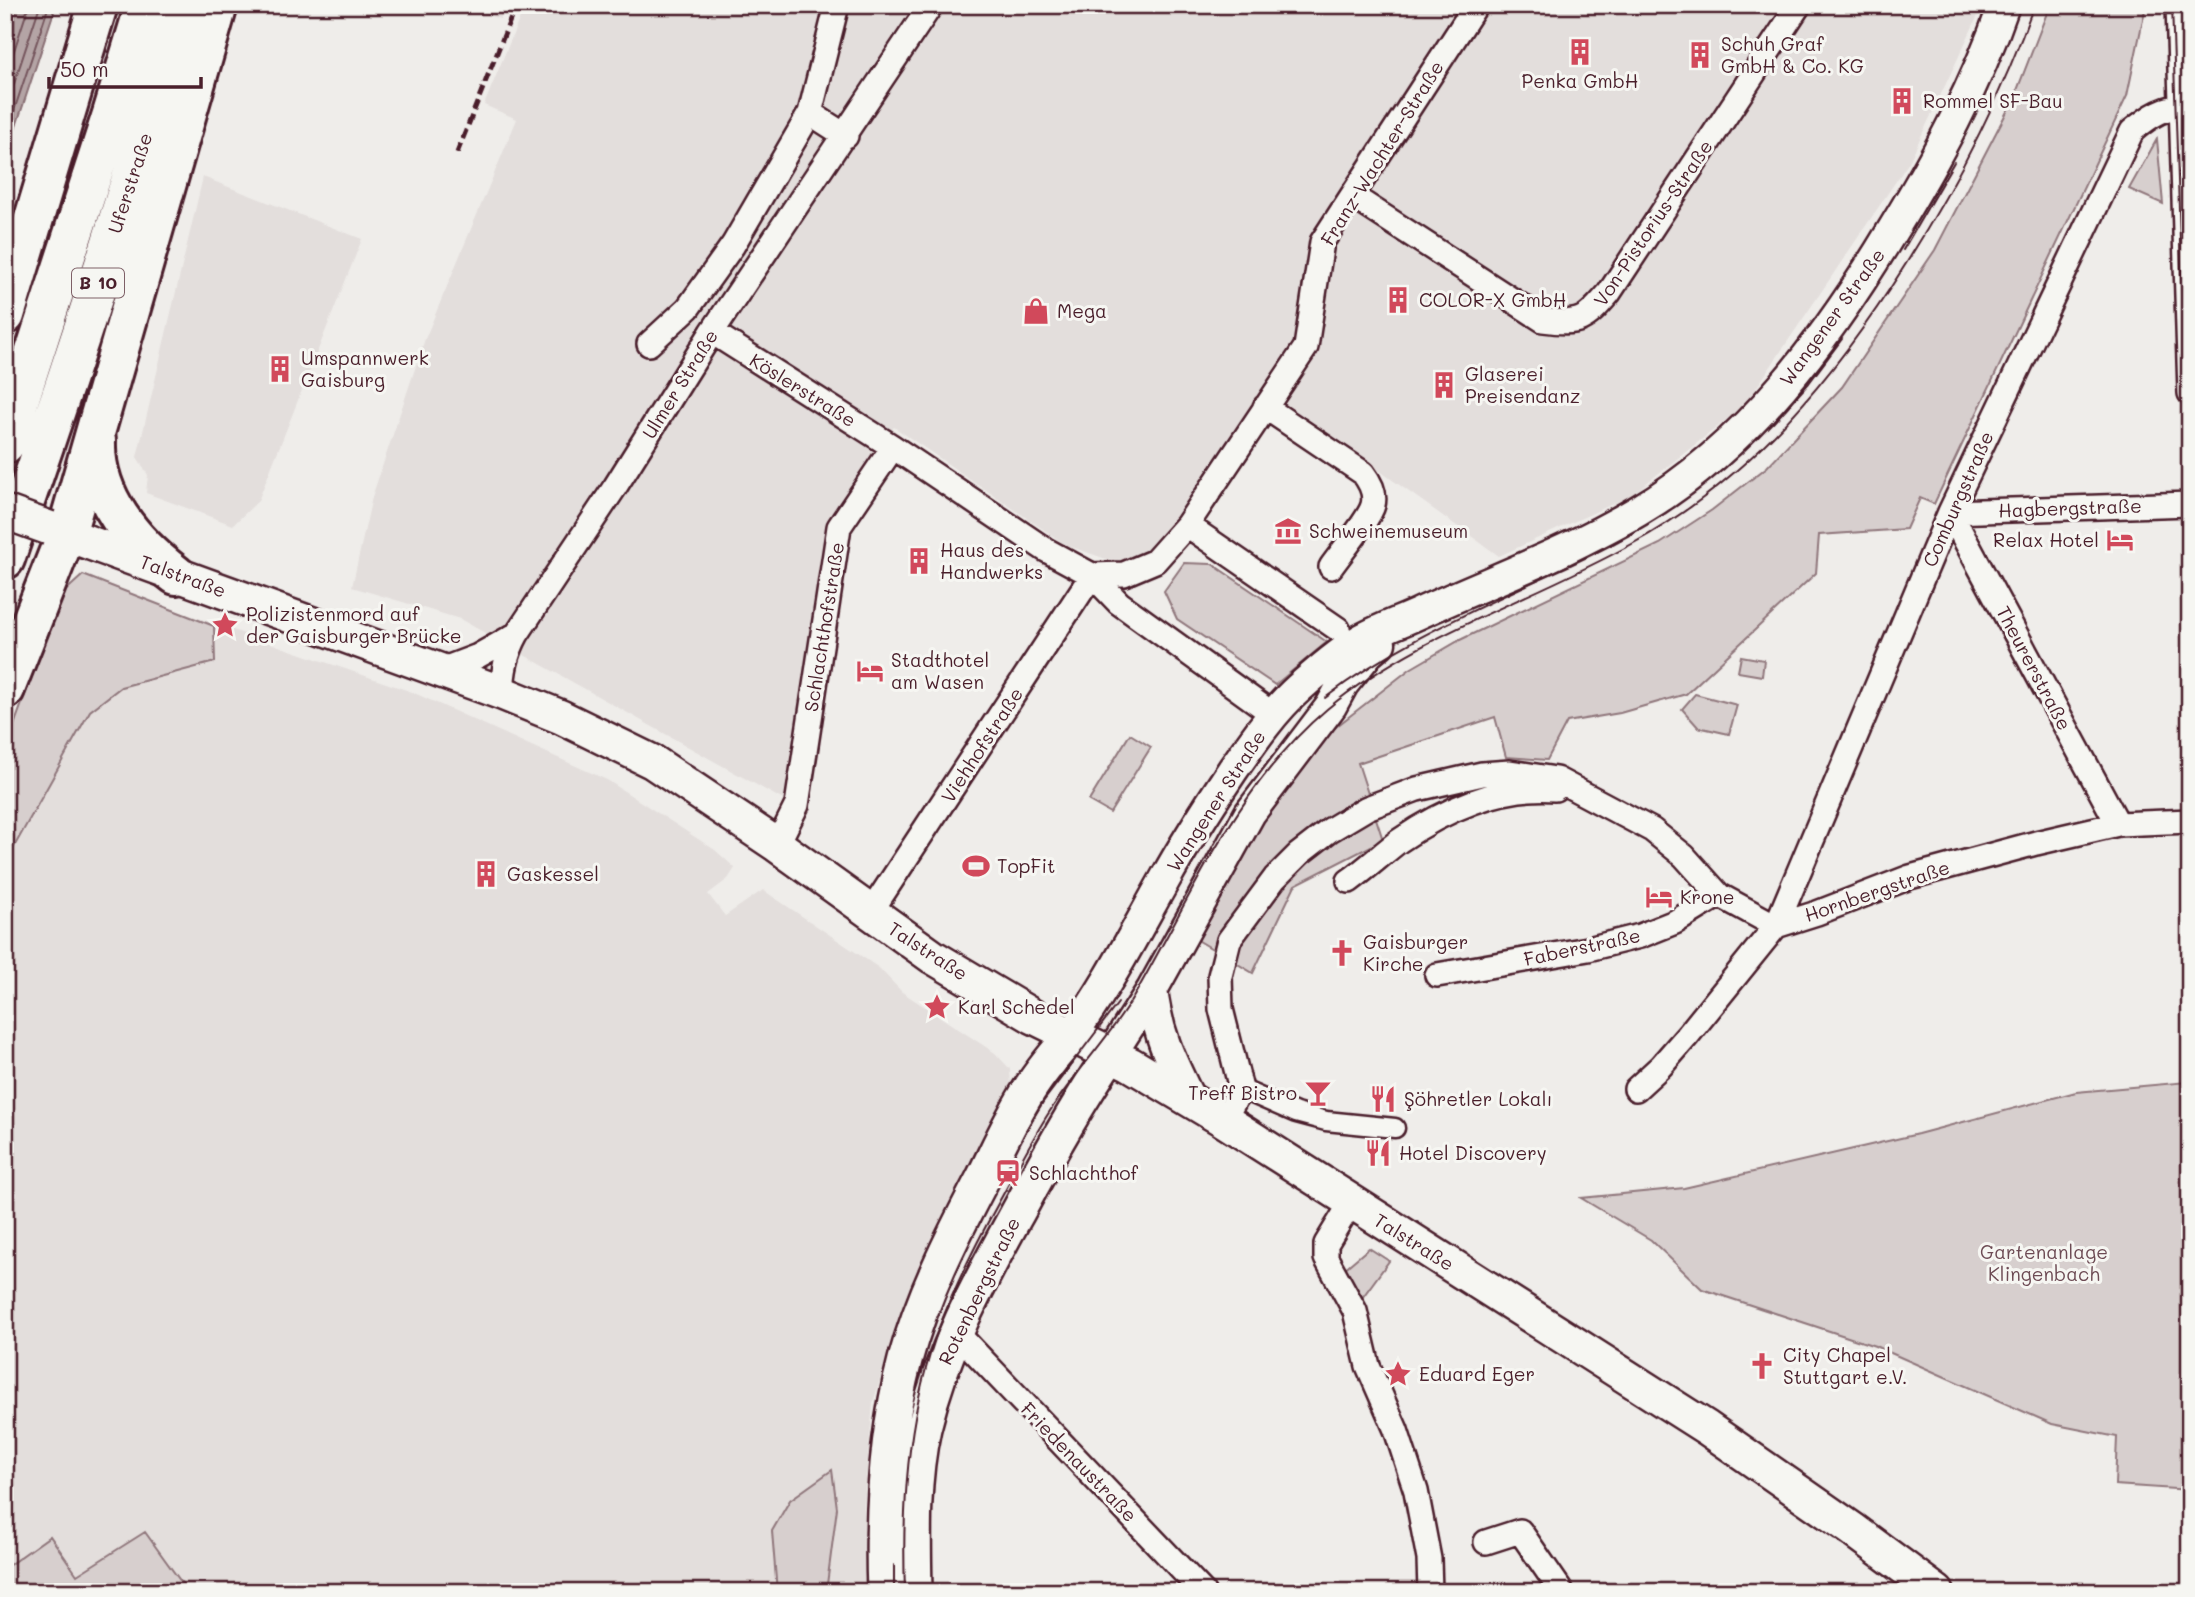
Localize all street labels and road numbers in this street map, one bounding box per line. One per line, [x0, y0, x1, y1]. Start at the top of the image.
street label: Franz-Wachter-Straße [1314, 56, 1449, 250]
street label: Uferstraße [102, 129, 158, 236]
street label: Von-Pistorius-Straße [1588, 135, 1718, 311]
street label: Wangener Straße [1773, 243, 1890, 390]
road number: B 10 [72, 268, 124, 298]
street label: Ulmer Straße [636, 324, 723, 443]
street label: Köslerstraße [745, 347, 861, 432]
street label: Comburgstraße [1916, 427, 1999, 570]
street label: Hagbergstraße [1998, 493, 2142, 522]
street label: Schlachthofstraße [798, 540, 849, 714]
street label: Talstraße [137, 548, 230, 603]
street label: Theurerstraße [1991, 601, 2078, 734]
street label: Viehhofstraße [935, 682, 1028, 807]
street label: Wangener Straße [1160, 725, 1271, 876]
street label: Hornbergstraße [1801, 854, 1953, 927]
street label: Talstraße [884, 916, 973, 986]
street label: Faberstraße [1521, 922, 1643, 971]
street label: Talstraße [1369, 1207, 1459, 1276]
street label: Rotenbergstraße [932, 1213, 1025, 1369]
street label: Friedenaustraße [1016, 1396, 1143, 1527]

